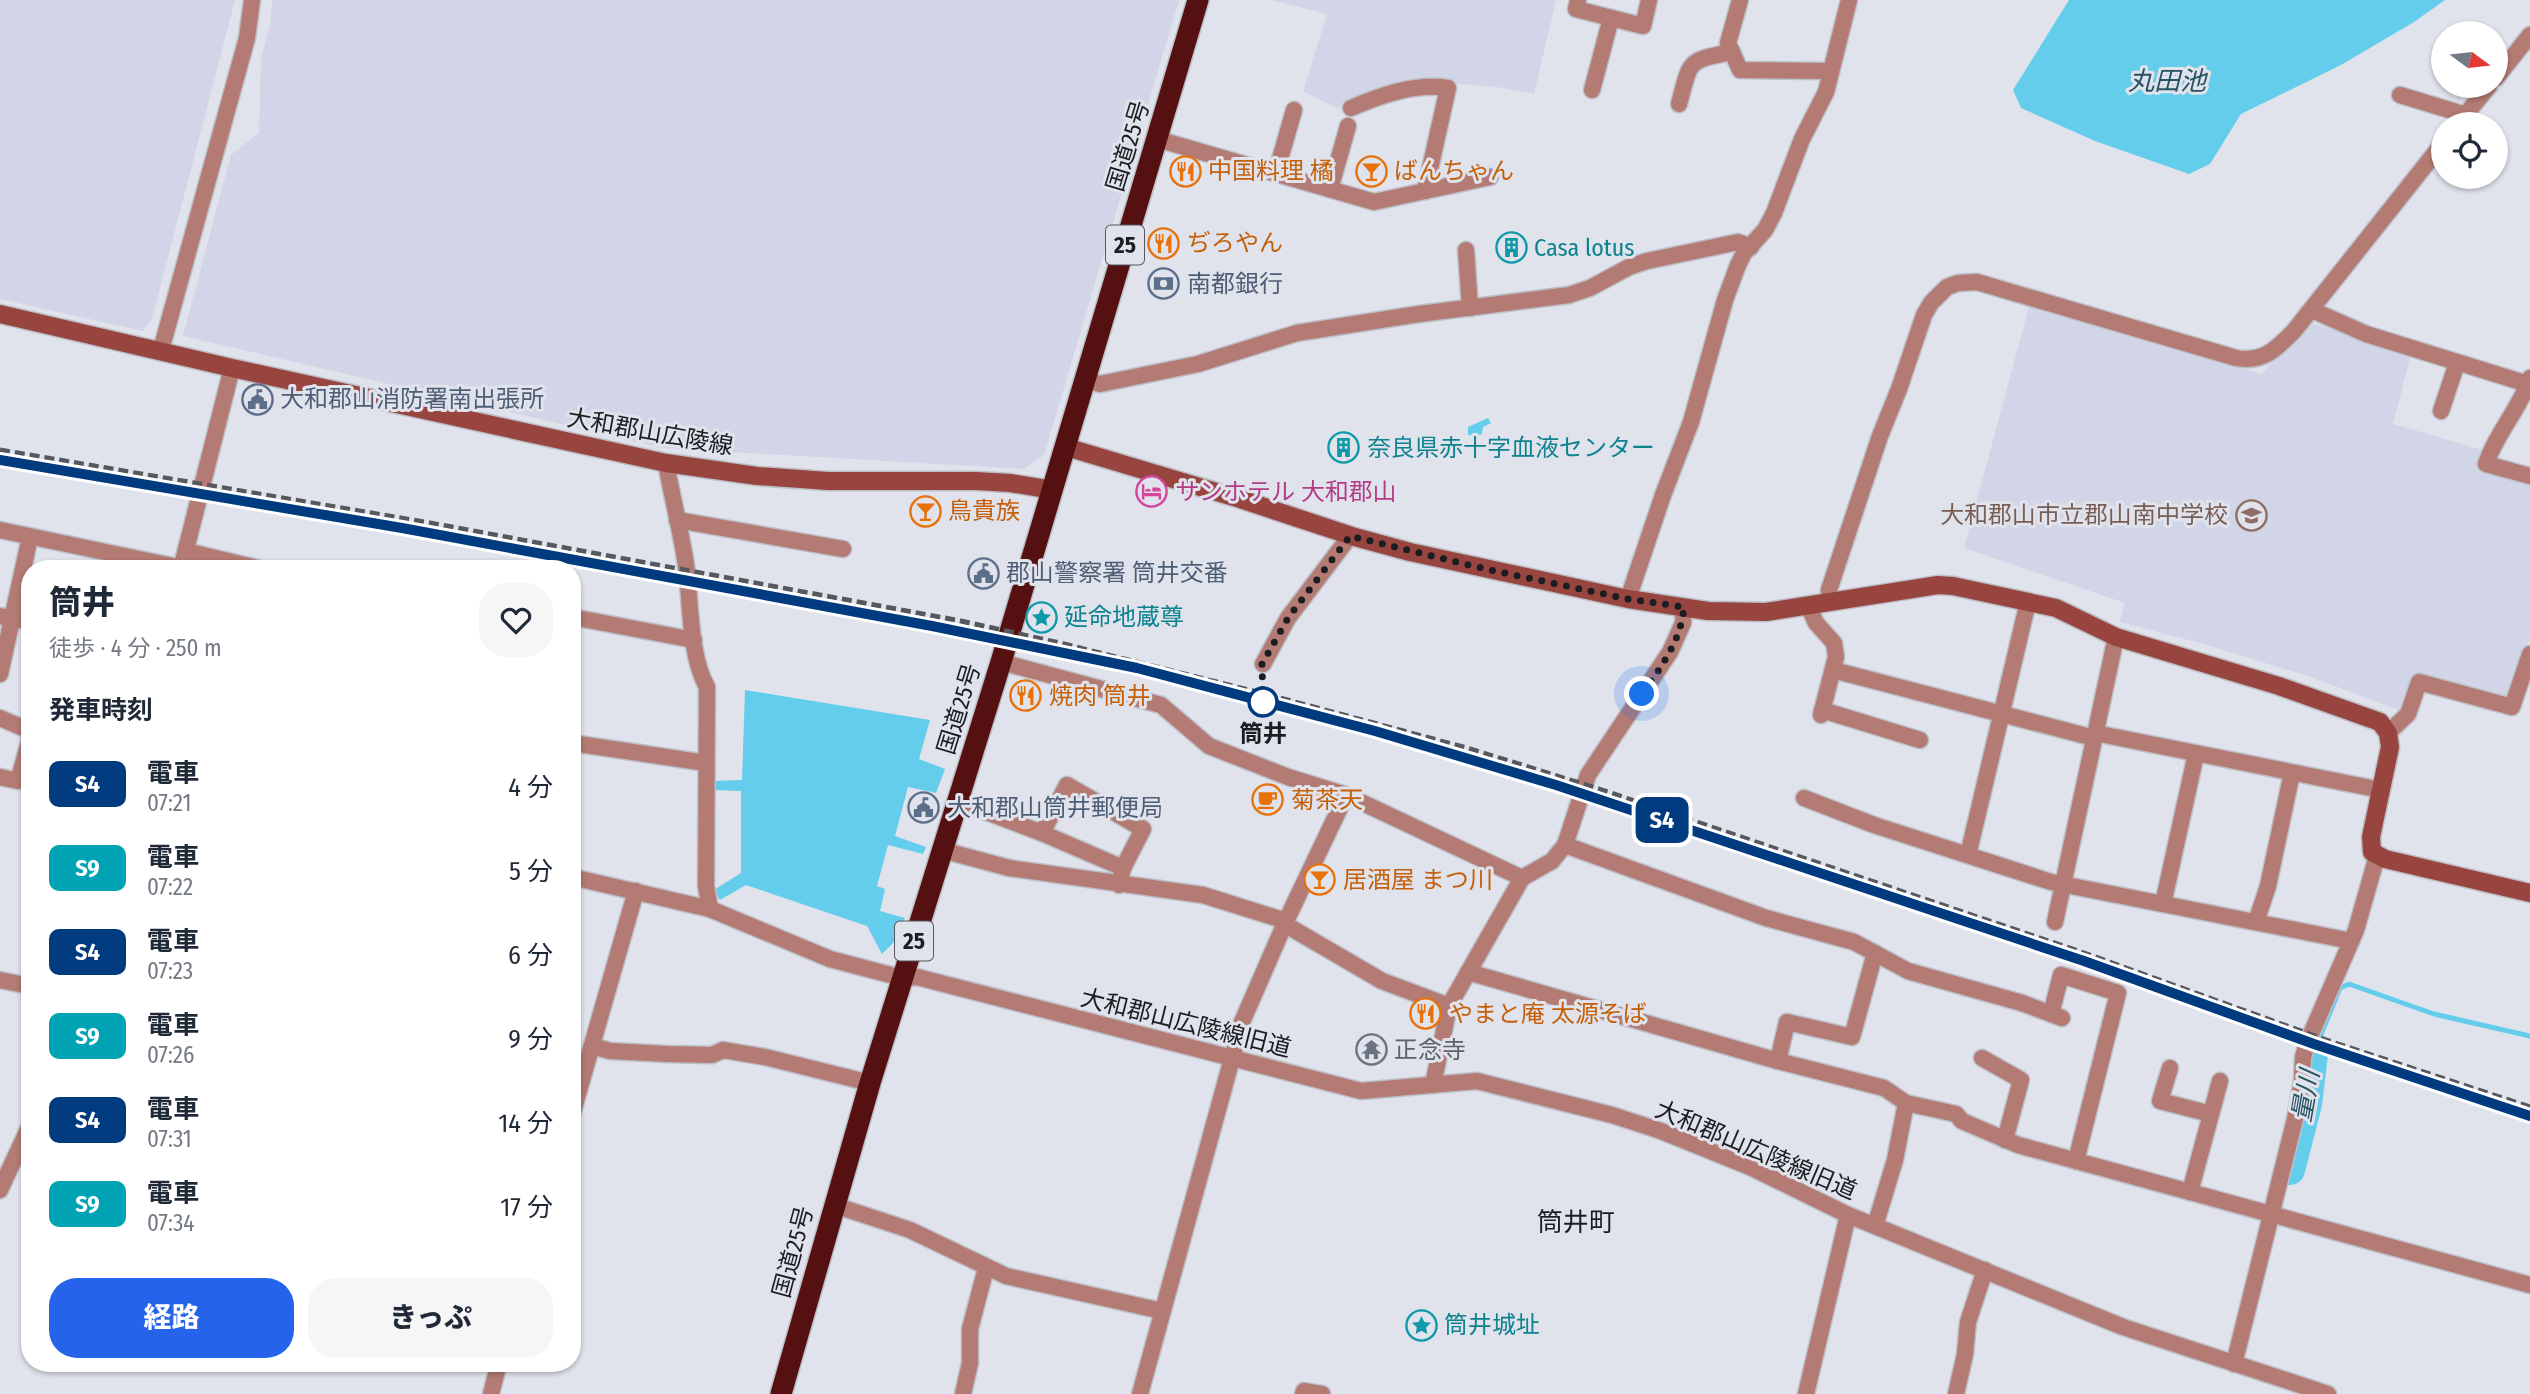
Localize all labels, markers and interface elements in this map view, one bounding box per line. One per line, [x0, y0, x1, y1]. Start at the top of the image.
north arrow [2431, 21, 2508, 98]
map controls [2431, 21, 2508, 189]
water label: 丸田池 [2128, 66, 2209, 97]
street label: 国道25号 [1101, 97, 1155, 195]
button: locate [2431, 112, 2508, 189]
restaurant icon: 中国料理 橘 [1168, 154, 1202, 188]
bar icon: ばんちゃん [1354, 154, 1388, 188]
place label: 中国料理 橘 [1208, 157, 1334, 185]
place label: ばんちゃん [1394, 157, 1514, 185]
road number: 25 [1106, 226, 1144, 264]
restaurant icon: ぢろやん [1147, 226, 1181, 260]
place label: ぢろやん [1187, 229, 1283, 257]
building icon: Casa lotus [1494, 231, 1528, 265]
place label: Casa lotus [1534, 234, 1635, 262]
bank icon: 南都銀行 [1147, 267, 1181, 301]
place label: 南都銀行 [1187, 270, 1283, 298]
public building icon: 大和郡山消防署南出張所 [240, 382, 274, 416]
place label: 大和郡山消防署南出張所 [280, 385, 544, 413]
street label: 大和郡山広陵線 [565, 404, 735, 460]
building icon: 奈良県赤十字血液センター [1327, 431, 1361, 465]
place label: 奈良県赤十字血液センター [1367, 434, 1655, 462]
hotel icon: サンホテル 大和郡山 [1135, 475, 1169, 509]
place label: サンホテル 大和郡山 [1175, 478, 1397, 506]
bar icon: 鳥貴族 [908, 494, 942, 528]
place label: 鳥貴族 [948, 497, 1020, 525]
school or university icon: 大和郡山市立郡山南中学校 [2234, 498, 2268, 532]
place label: 大和郡山市立郡山南中学校 [1940, 501, 2228, 529]
public building icon: 郡山警察署 筒井交番 [966, 556, 1000, 590]
place label: 郡山警察署 筒井交番 [1006, 559, 1228, 587]
text: 筒井 [49, 583, 115, 623]
button: heart [479, 583, 553, 657]
place icon: 延命地蔵尊 [1024, 600, 1058, 634]
place label: 延命地蔵尊 [1064, 603, 1184, 631]
text: 徒歩 · 4 分 · 250 m [49, 634, 222, 662]
street label: 国道25号 [932, 660, 986, 758]
your location [1624, 676, 1659, 711]
restaurant icon: 焼肉 筒井 [1009, 679, 1043, 713]
place label: 焼肉 筒井 [1049, 682, 1151, 710]
marker: 筒井 [1248, 687, 1278, 717]
text: 発車時刻 [49, 695, 153, 726]
place label: 筒井 [1239, 720, 1287, 748]
text: 電車 [147, 758, 199, 789]
text: S4 [75, 770, 100, 798]
text: 4 分 [508, 772, 553, 803]
cafe icon: 菊茶天 [1251, 783, 1285, 817]
place label: 菊茶天 [1291, 786, 1363, 814]
text: 07:21 [147, 789, 191, 817]
public building icon: 大和郡山筒井郵便局 [907, 791, 941, 825]
place label: 大和郡山筒井郵便局 [947, 794, 1163, 822]
line badge: S4 [1630, 797, 1694, 843]
text: S4 [1650, 806, 1674, 834]
text: 電車 [147, 842, 199, 873]
text: S9 [75, 854, 100, 882]
text: 5 分 [509, 856, 553, 887]
bar icon: 居酒屋 まつ川 [1303, 863, 1337, 897]
place label: 居酒屋 まつ川 [1343, 866, 1493, 894]
text: 07:22 [147, 873, 193, 901]
road number: 25 [895, 922, 933, 960]
text: 電車 [147, 926, 199, 957]
text: S4 [75, 938, 100, 966]
text: 6 分 [508, 940, 553, 971]
text: 07:23 [147, 957, 193, 985]
street label: 大和郡山広陵線旧道 [1078, 983, 1294, 1063]
restaurant icon: やまと庵 太源そば [1409, 997, 1443, 1031]
place label: やまと庵 太源そば [1449, 1000, 1647, 1028]
text: 電車 [147, 1010, 199, 1041]
text: S9 [75, 1022, 100, 1050]
text: 9 分 [508, 1024, 553, 1055]
temple icon: 正念寺 [1354, 1033, 1388, 1067]
place label: 正念寺 [1394, 1036, 1466, 1064]
text: 07:26 [147, 1041, 194, 1069]
water label: 量川 [2286, 1065, 2326, 1124]
text: 電車 [147, 1094, 199, 1125]
street label: 大和郡山広陵線旧道 [1651, 1095, 1861, 1205]
text: S4 [75, 1106, 100, 1134]
text: 14 分 [498, 1108, 553, 1139]
text: 07:31 [147, 1125, 192, 1153]
text: 電車 [147, 1178, 199, 1209]
text: S9 [75, 1190, 100, 1218]
text: 17 分 [500, 1192, 553, 1223]
street label: 国道25号 [767, 1203, 819, 1301]
district label: 筒井町 [1537, 1207, 1615, 1238]
text: 07:34 [147, 1209, 194, 1237]
button: 経路 [49, 1278, 294, 1358]
button: きっぷ [308, 1278, 553, 1358]
place icon: 筒井城址 [1404, 1308, 1438, 1342]
place label: 筒井城址 [1444, 1311, 1540, 1339]

